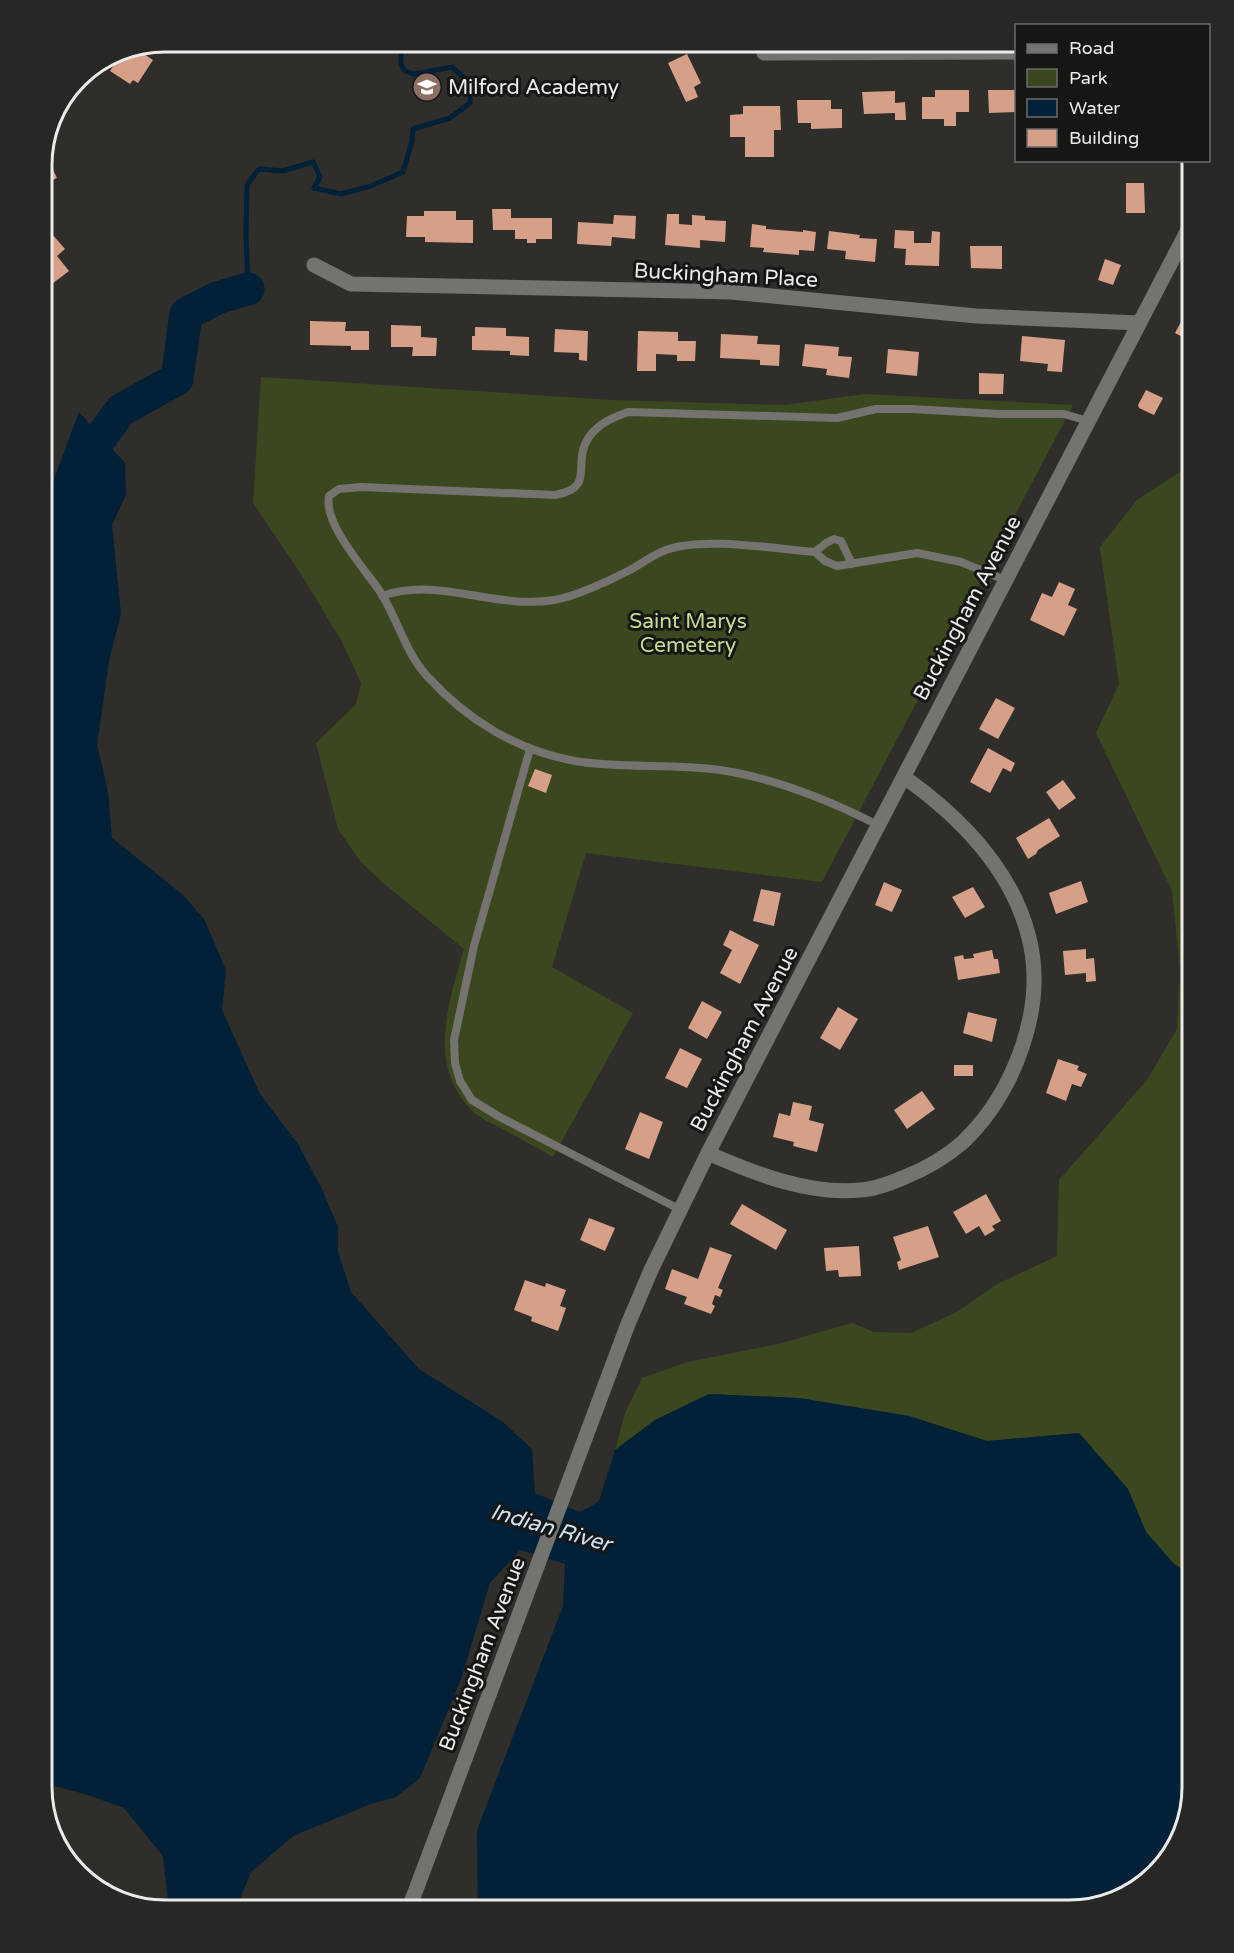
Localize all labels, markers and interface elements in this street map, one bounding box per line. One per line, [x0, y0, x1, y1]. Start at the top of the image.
legend [1015, 24, 1210, 162]
text: Road [1069, 37, 1114, 59]
text: Park [1069, 67, 1108, 89]
school or university icon: Milford Academy [411, 71, 443, 103]
place label: Milford Academy [448, 75, 619, 100]
text: Water [1069, 97, 1120, 119]
text: Building [1069, 127, 1139, 149]
street label: Buckingham Place [633, 258, 819, 293]
street label: Buckingham Avenue [908, 512, 1027, 705]
park label: Saint Marys Cemetery [629, 609, 747, 658]
street label: Buckingham Avenue [685, 943, 804, 1136]
water label: Indian River [488, 1498, 616, 1558]
street label: Buckingham Avenue [434, 1554, 531, 1755]

